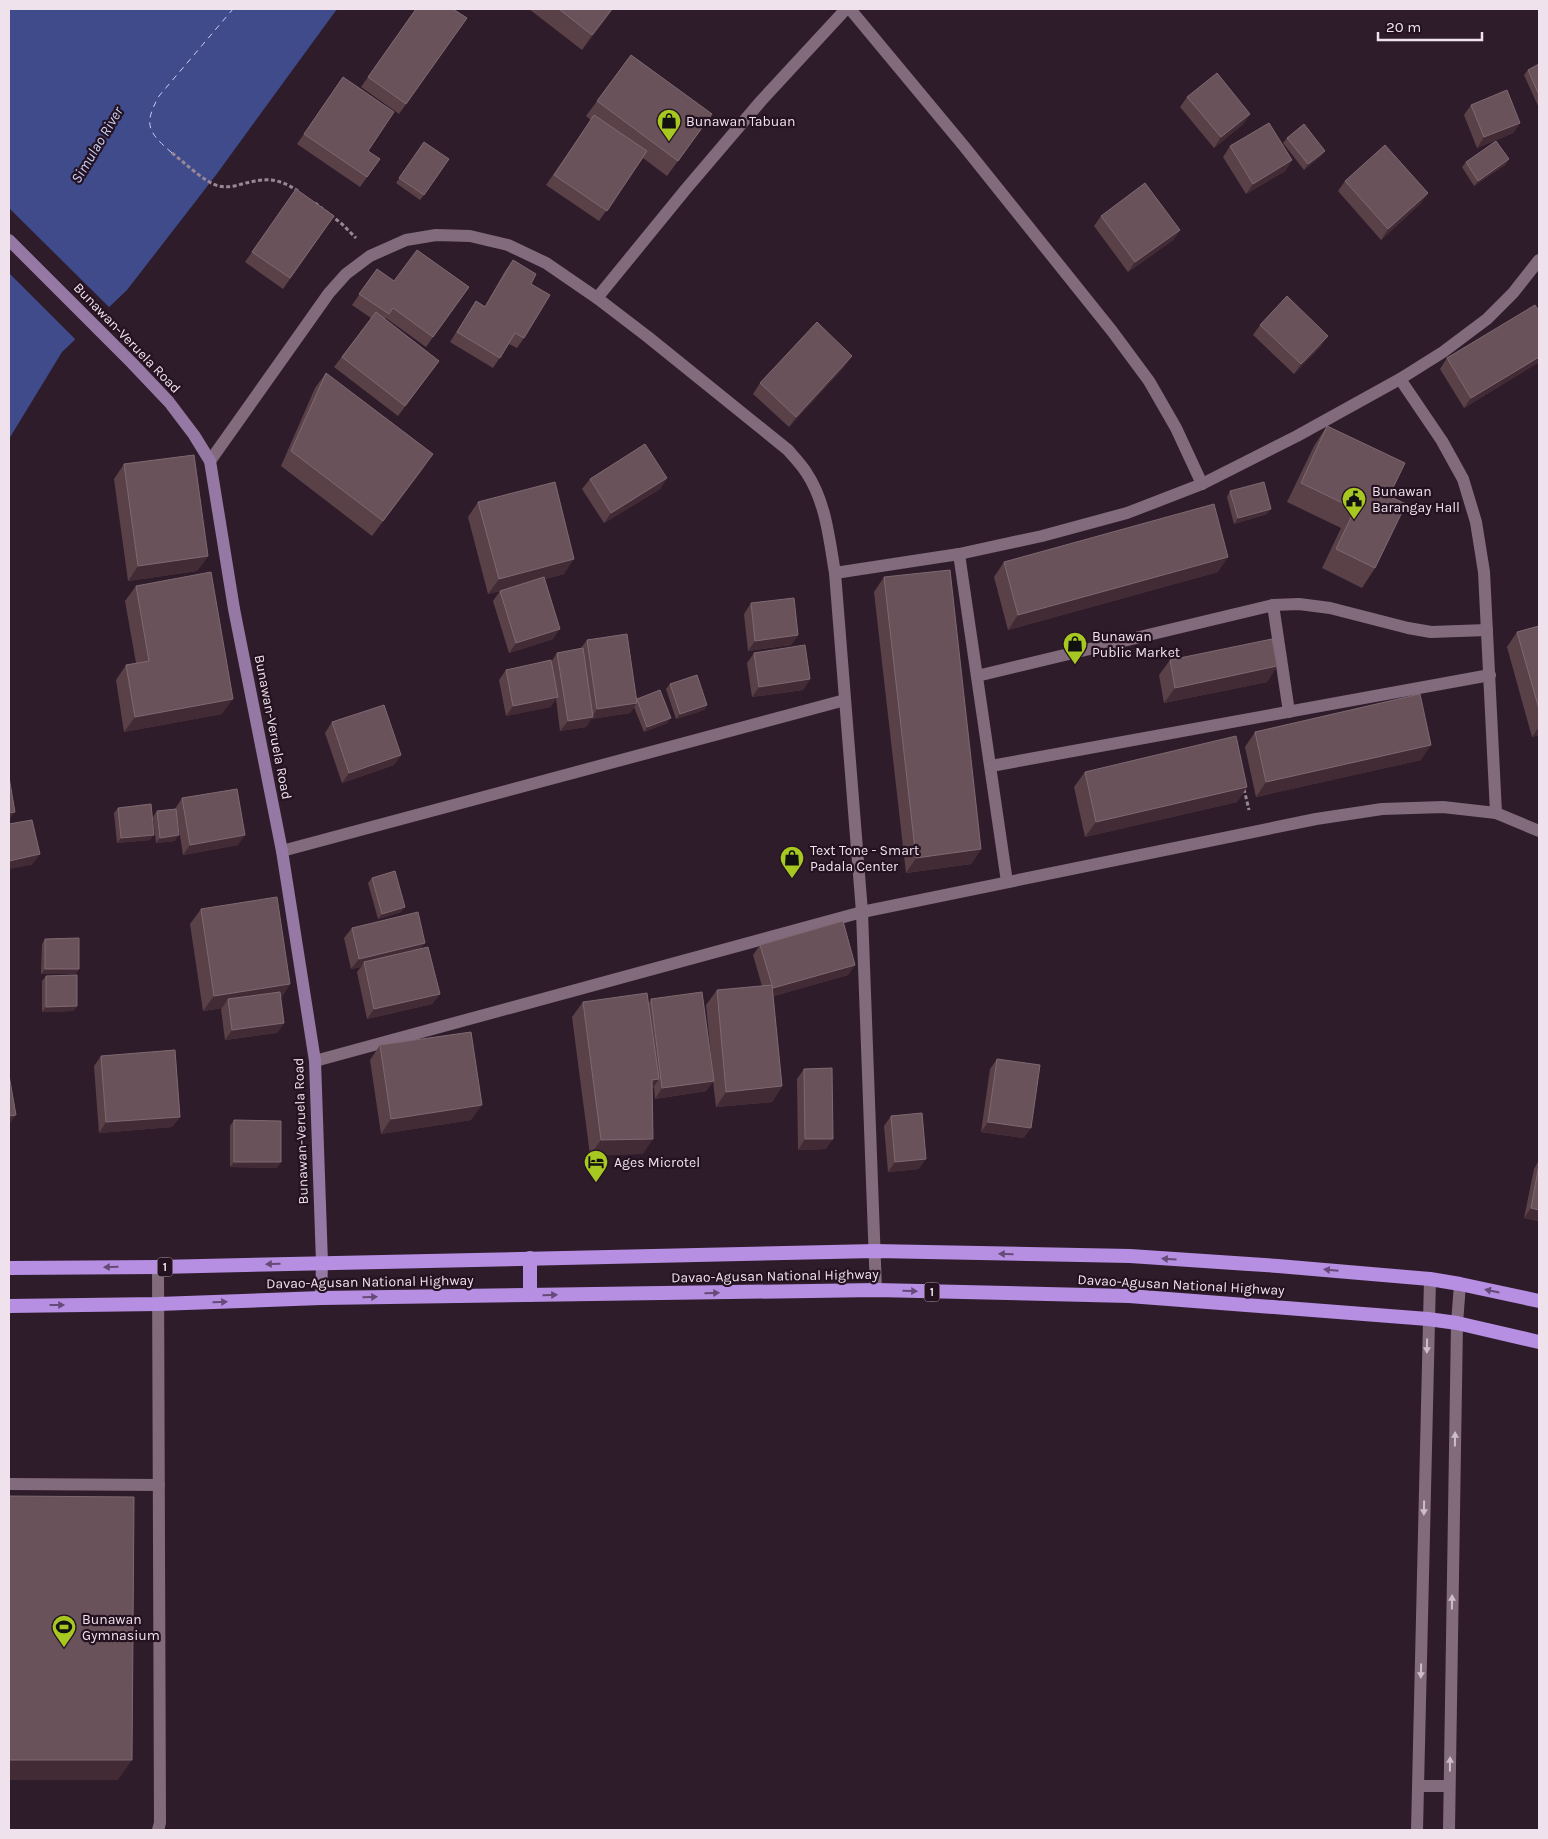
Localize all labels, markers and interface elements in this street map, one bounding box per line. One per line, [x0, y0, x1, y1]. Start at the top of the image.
scale bar [1378, 10, 1482, 42]
text: 20 m [1386, 18, 1421, 36]
water label: Simulao River [67, 103, 127, 187]
shop icon: Bunawan Tabuan [656, 108, 682, 142]
place label: Bunawan Tabuan [686, 113, 795, 130]
street label: Bunawan-Veruela Road [70, 279, 184, 397]
place label: Bunawan Barangay Hall [1372, 483, 1460, 516]
public building icon: Bunawan Barangay Hall [1341, 486, 1367, 520]
place label: Bunawan Public Market [1092, 628, 1180, 661]
shop icon: Bunawan Public Market [1062, 631, 1088, 665]
street label: Bunawan-Veruela Road [251, 653, 295, 801]
place label: Text Tone - Smart Padala Center [810, 842, 919, 875]
shop icon: Text Tone - Smart Padala Center [779, 845, 805, 879]
street label: Bunawan-Veruela Road [290, 1057, 312, 1205]
hotel icon: Ages Microtel [583, 1149, 609, 1183]
place label: Ages Microtel [614, 1154, 700, 1171]
one-way arrow [998, 1250, 1014, 1258]
one-way arrow [1160, 1254, 1176, 1262]
road number: 1 [158, 1258, 172, 1276]
one-way arrow [265, 1261, 281, 1269]
one-way arrow [102, 1264, 118, 1272]
street label: Davao-Agusan National Highway [671, 1266, 879, 1286]
one-way arrow [1322, 1266, 1338, 1274]
street label: Davao-Agusan National Highway [1077, 1271, 1286, 1299]
street label: Davao-Agusan National Highway [266, 1272, 474, 1292]
road number: 1 [924, 1282, 940, 1301]
one-way arrow [902, 1287, 918, 1295]
one-way arrow [1484, 1287, 1499, 1295]
one-way arrow [705, 1288, 721, 1296]
one-way arrow [542, 1291, 558, 1299]
one-way arrow [362, 1293, 378, 1301]
one-way arrow [212, 1298, 228, 1306]
one-way arrow [50, 1301, 66, 1309]
one-way arrow [1423, 1338, 1431, 1354]
one-way arrow [1452, 1431, 1460, 1447]
one-way arrow [1420, 1500, 1428, 1516]
one-way arrow [1449, 1593, 1457, 1609]
place label: Bunawan Gymnasium [82, 1611, 160, 1644]
sports icon: Bunawan Gymnasium [51, 1614, 77, 1648]
one-way arrow [1417, 1663, 1425, 1679]
one-way arrow [1446, 1756, 1454, 1772]

